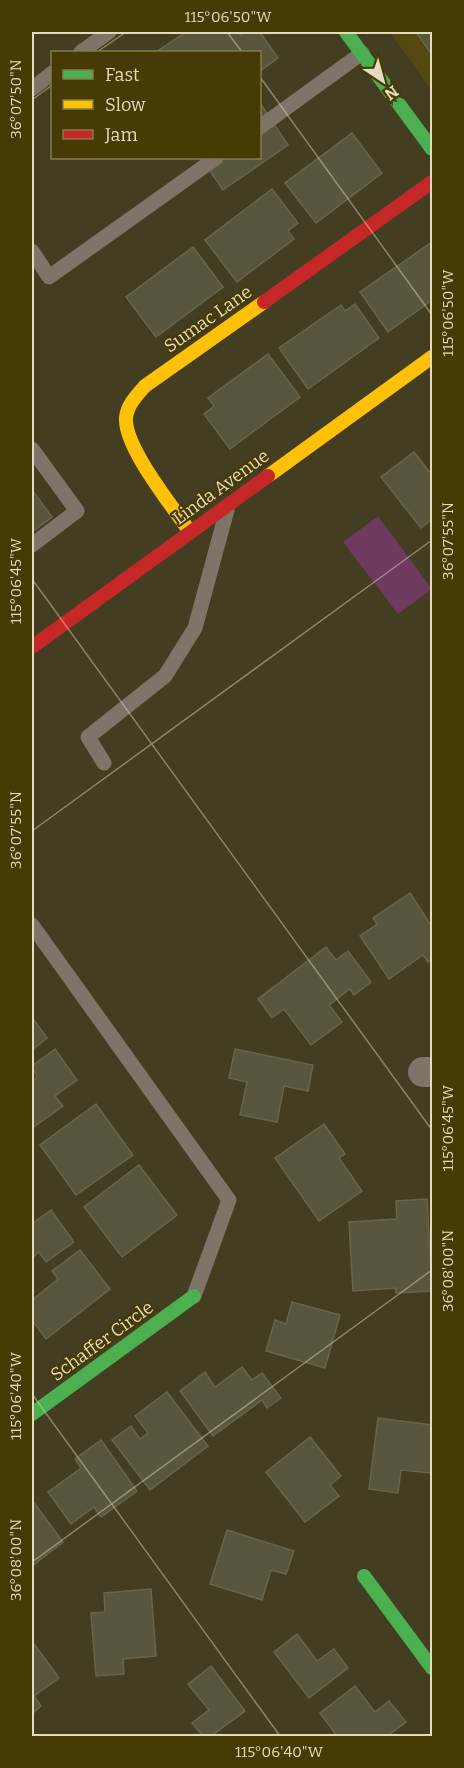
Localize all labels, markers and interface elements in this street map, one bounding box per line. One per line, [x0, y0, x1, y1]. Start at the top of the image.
text: 115°06'50"W [184, 8, 272, 26]
legend [51, 51, 261, 159]
north arrow [353, 51, 413, 111]
text: 36°07'50"N [7, 59, 25, 139]
text: Fast [105, 64, 140, 86]
text: N [381, 81, 402, 104]
text: Slow [105, 94, 146, 116]
text: Jam [104, 124, 138, 146]
text: 115°06'50"W [439, 269, 457, 357]
street label: Sumac Lane [160, 281, 256, 357]
street label: Linda Avenue [169, 445, 273, 529]
text: 36°07'55"N [439, 502, 457, 580]
text: 115°06'45"W [7, 537, 25, 624]
text: 36°07'55"N [7, 791, 25, 869]
text: 115°06'45"W [439, 1084, 457, 1171]
text: 36°08'00"N [439, 1230, 457, 1312]
street label: Schaffer Circle [46, 1296, 158, 1386]
text: 115°06'40"W [7, 1351, 25, 1440]
text: 36°08'00"N [7, 1519, 25, 1601]
text: 115°06'40"W [235, 1743, 324, 1761]

